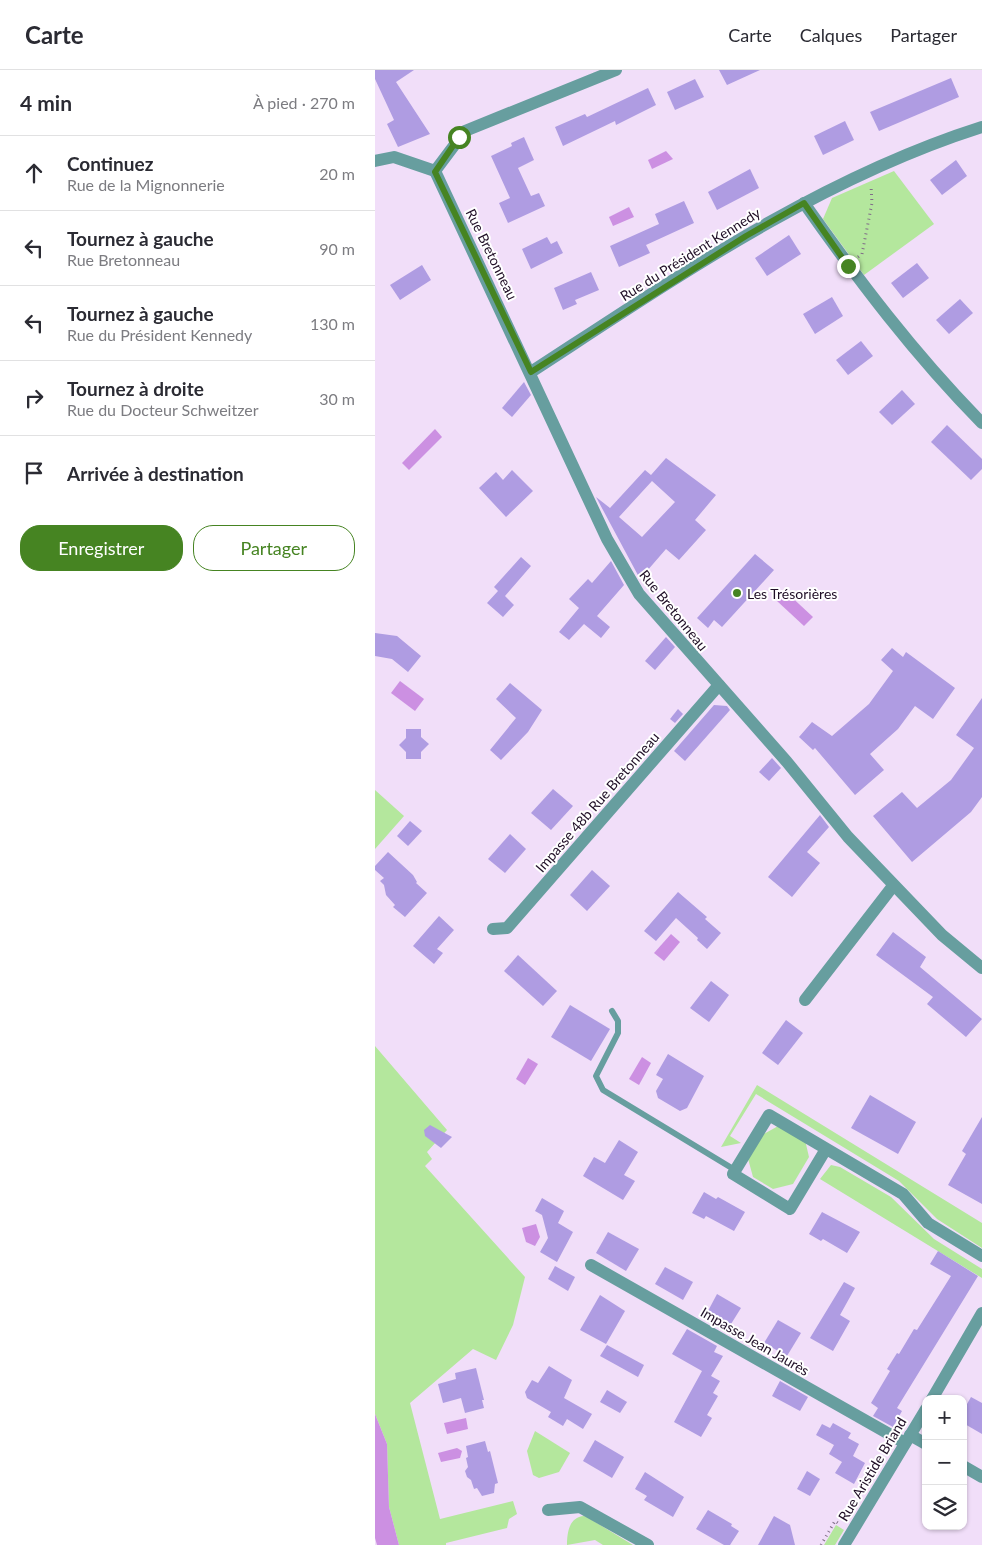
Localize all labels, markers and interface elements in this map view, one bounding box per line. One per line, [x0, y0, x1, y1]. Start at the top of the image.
text: Carte [25, 20, 84, 49]
text: Carte [728, 24, 772, 46]
text: Calques [800, 24, 862, 46]
text: Partager [890, 24, 957, 46]
text: 4 min [20, 90, 72, 115]
text: À pied · 270 m [253, 93, 355, 112]
route start [448, 126, 471, 149]
text: Continuez [67, 152, 153, 175]
icon: ahead [20, 159, 48, 187]
text: 20 m [319, 164, 355, 183]
text: Rue de la Mignonnerie [67, 175, 225, 194]
street label: Rue du Président Kennedy [617, 203, 764, 304]
street label: Rue Bretonneau [463, 206, 521, 302]
text: Tournez à gauche [67, 227, 214, 250]
icon: left [20, 234, 48, 262]
text: 90 m [319, 239, 355, 258]
text: Rue Bretonneau [67, 250, 180, 269]
route end [837, 255, 860, 278]
text: Tournez à gauche [67, 302, 214, 325]
icon: left [20, 309, 48, 337]
text: 130 m [310, 314, 355, 333]
text: Rue du Président Kennedy [67, 325, 252, 344]
text: Tournez à droite [67, 377, 204, 400]
icon: right [20, 384, 48, 412]
text: 30 m [319, 389, 355, 408]
text: Rue du Docteur Schweitzer [67, 400, 259, 419]
icon: arrive [20, 459, 48, 487]
text: Arrivée à destination [67, 462, 244, 485]
button: Enregistrer [20, 525, 183, 571]
button: Partager [193, 525, 355, 571]
street label: Rue Bretonneau [636, 566, 712, 654]
place label: Les Trésorières [747, 585, 837, 602]
marker: Les Trésorières [731, 587, 743, 599]
street label: Impasse 48b Rue Bretonneau [532, 729, 662, 875]
street label: Impasse Jean Jaurès [698, 1303, 812, 1379]
map controls [922, 1395, 967, 1530]
button: + [922, 1395, 967, 1440]
street label: Rue Aristide Briand [834, 1414, 910, 1524]
button: − [922, 1440, 967, 1485]
button: layers [922, 1485, 967, 1530]

